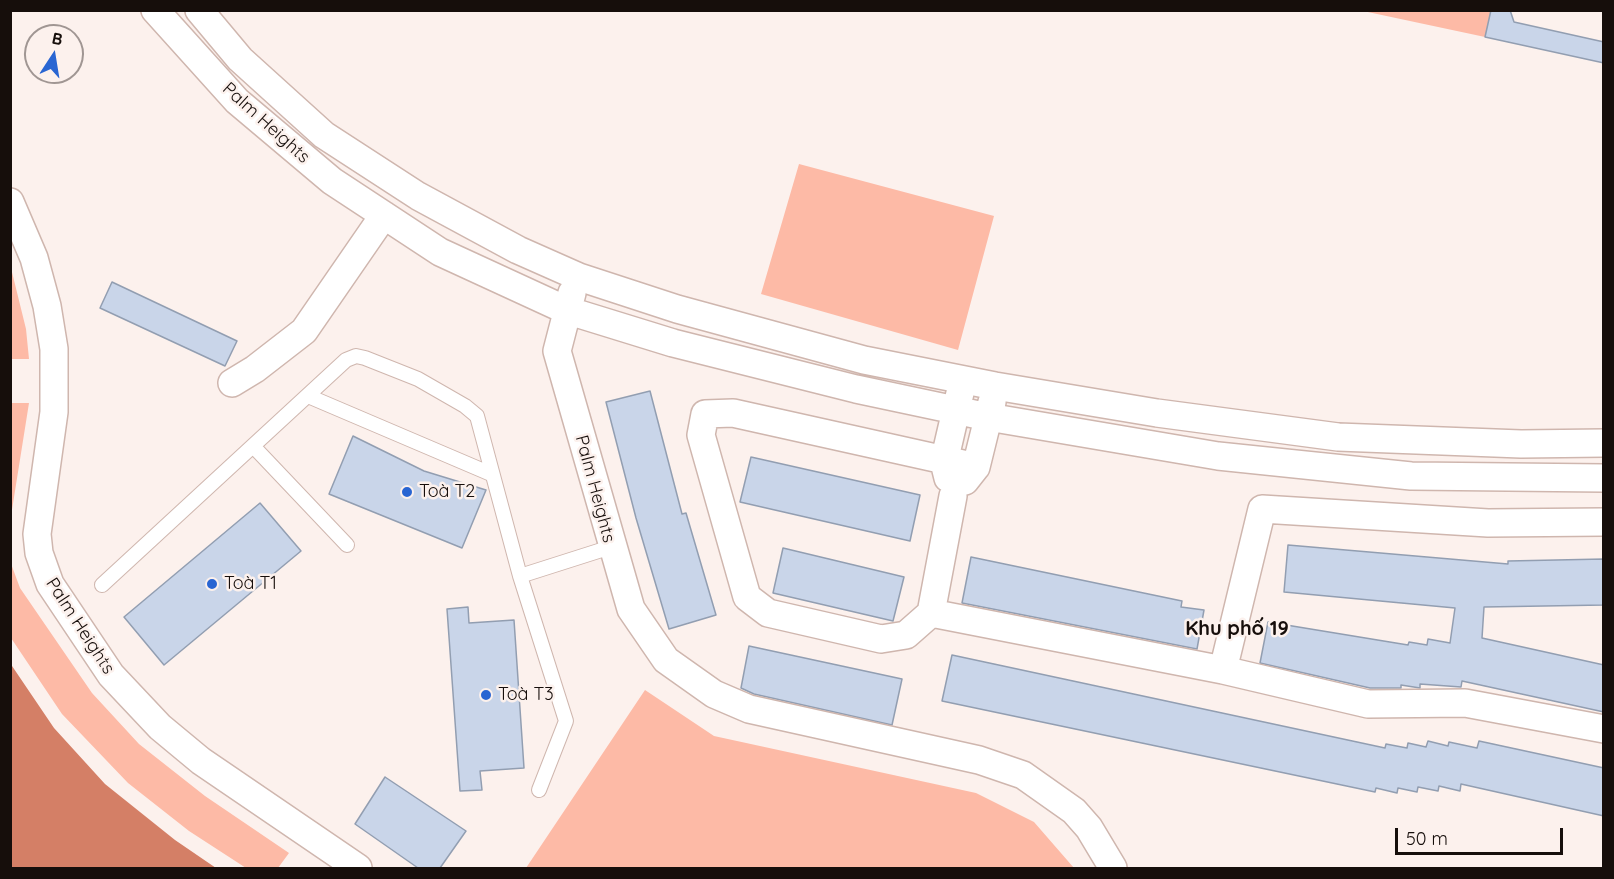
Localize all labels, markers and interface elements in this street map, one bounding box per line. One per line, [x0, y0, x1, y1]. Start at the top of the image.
north arrow [24, 24, 84, 84]
text: B [50, 27, 65, 49]
street label: Palm Heights [218, 78, 314, 168]
street label: Palm Heights [570, 433, 620, 545]
place label: Toà T2 [419, 481, 475, 503]
marker: Toà T2 [400, 485, 414, 499]
place label: Toà T1 [224, 573, 277, 595]
street label: Palm Heights [41, 574, 119, 678]
marker: Toà T1 [205, 577, 219, 591]
district label: Khu phố 19 [1185, 617, 1289, 641]
place label: Toà T3 [498, 684, 554, 706]
marker: Toà T3 [479, 688, 493, 702]
scale bar [1398, 816, 1566, 854]
text: 50 m [1406, 827, 1448, 850]

